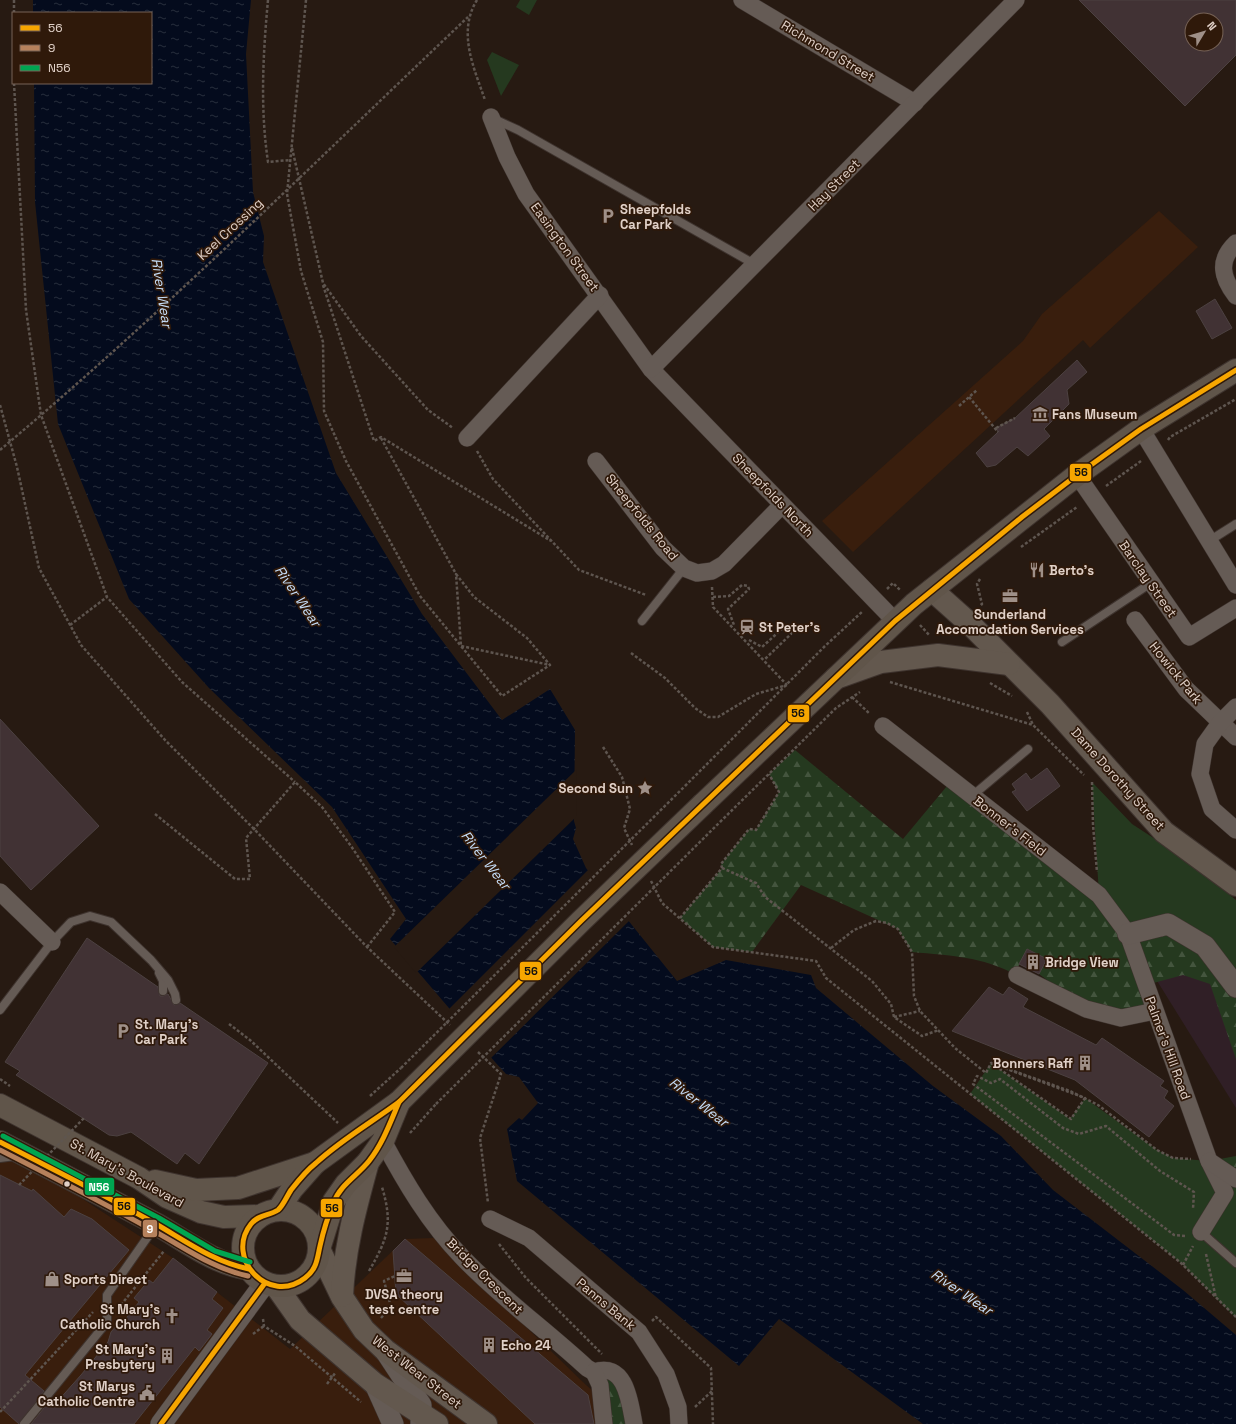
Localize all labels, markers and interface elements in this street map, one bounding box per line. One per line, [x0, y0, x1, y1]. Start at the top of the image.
legend [12, 12, 152, 84]
north arrow [1184, 12, 1224, 52]
street label: Richmond Street [778, 16, 878, 86]
text: N [1204, 19, 1220, 33]
text: 56 [48, 20, 63, 36]
text: 9 [48, 40, 55, 56]
text: N56 [48, 60, 71, 76]
street label: Hay Street [804, 155, 864, 215]
street label: Keel Crossing [194, 194, 266, 264]
street label: Easington Street [527, 199, 603, 295]
place label: Sheepfolds Car Park [620, 201, 691, 233]
parking icon: Sheepfolds Car Park [599, 207, 617, 225]
water label: River Wear [148, 257, 177, 331]
museum icon: Fans Museum [1031, 405, 1049, 423]
place label: Fans Museum [1052, 406, 1137, 423]
street label: Sheepfolds North [729, 449, 817, 541]
line badge: 56 [1069, 463, 1092, 482]
text: 56 [1074, 465, 1088, 479]
street label: Sheepfolds Road [602, 470, 682, 564]
street label: Barclay Street [1115, 537, 1181, 621]
restaurant icon: Berto's [1028, 561, 1046, 579]
water label: River Wear [271, 562, 326, 632]
place label: Berto's [1049, 562, 1094, 579]
office icon: Sunderland Accomodation Services [1001, 587, 1019, 605]
place label: Sunderland Accomodation Services [936, 606, 1084, 638]
station icon: St Peter's [738, 618, 756, 636]
place label: St Peter's [759, 619, 820, 636]
street label: Howick Park [1146, 638, 1206, 708]
line badge: 56 [787, 704, 810, 723]
text: 56 [791, 706, 805, 720]
street label: Dame Dorothy Street [1067, 724, 1169, 834]
place icon: Second Sun [636, 779, 654, 797]
place label: Second Sun [559, 780, 633, 797]
street label: Bonner's Field [970, 792, 1050, 860]
water label: River Wear [457, 827, 516, 895]
building icon: Bridge View [1024, 953, 1042, 971]
place label: Bridge View [1045, 954, 1119, 971]
line badge: 56 [519, 961, 542, 981]
text: 56 [524, 964, 538, 978]
street label: Palmer's Hill Road [1141, 994, 1195, 1102]
place label: St. Mary's Car Park [135, 1016, 198, 1048]
parking icon: St. Mary's Car Park [114, 1022, 132, 1040]
building icon: Bonners Raff [1076, 1054, 1094, 1072]
place label: Bonners Raff [993, 1055, 1073, 1072]
water label: River Wear [666, 1073, 734, 1132]
street label: St. Mary's Boulevard [67, 1135, 187, 1211]
line badge: N56 [84, 1177, 115, 1196]
unlabelled marker [62, 1179, 72, 1189]
text: N56 [89, 1180, 110, 1194]
line badge: 56 [113, 1197, 136, 1216]
line badge: 56 [320, 1198, 343, 1218]
text: 56 [117, 1199, 131, 1213]
text: 56 [325, 1201, 339, 1215]
line badge: 9 [142, 1219, 158, 1238]
text: 9 [147, 1222, 154, 1236]
street label: Bridge Crescent [443, 1234, 527, 1318]
water label: River Wear [928, 1265, 998, 1320]
office icon: DVSA theory test centre [395, 1267, 413, 1285]
shop icon: Sports Direct [43, 1270, 61, 1288]
place label: Sports Direct [64, 1271, 147, 1288]
street label: Panns Bank [573, 1274, 639, 1334]
place label: DVSA theory test centre [365, 1286, 443, 1318]
place label: St Mary's Catholic Church [60, 1301, 160, 1333]
church icon: St Mary's Catholic Church [163, 1307, 181, 1325]
street label: West Wear Street [369, 1332, 465, 1412]
building icon: Echo 24 [480, 1336, 498, 1354]
place label: Echo 24 [501, 1337, 551, 1354]
place label: St Mary's Presbytery [85, 1341, 155, 1373]
building icon: St Mary's Presbytery [158, 1347, 176, 1365]
place label: St Marys Catholic Centre [38, 1378, 135, 1410]
public building icon: St Marys Catholic Centre [138, 1384, 156, 1402]

